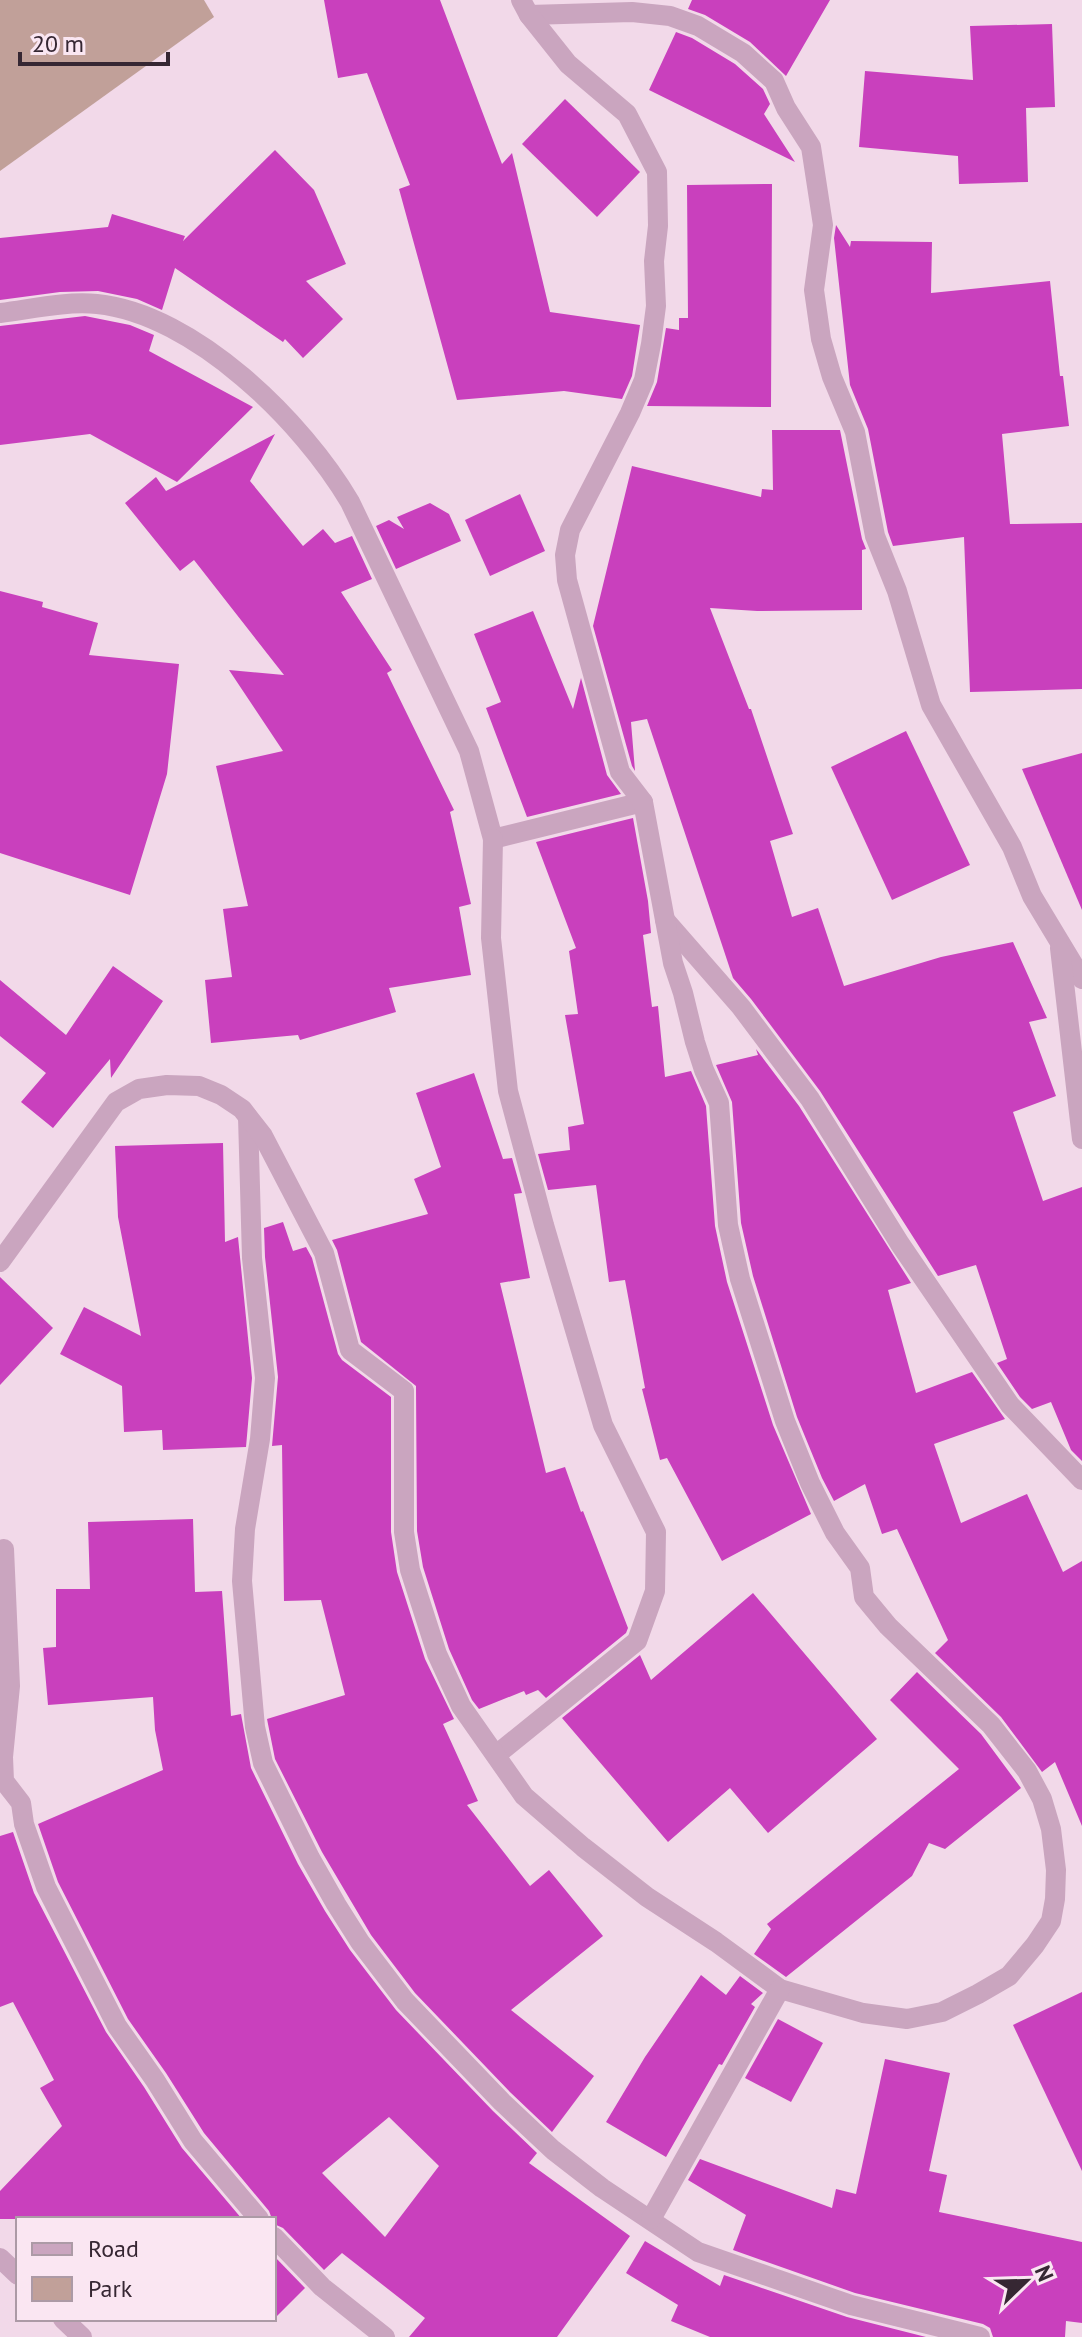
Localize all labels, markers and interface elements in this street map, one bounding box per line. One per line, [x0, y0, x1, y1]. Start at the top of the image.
scale bar [20, 16, 168, 66]
text: 20 m [32, 28, 84, 59]
legend [16, 2217, 276, 2321]
text: Road [88, 2233, 139, 2264]
north arrow [986, 2241, 1066, 2321]
text: N [1029, 2261, 1060, 2285]
text: Park [88, 2273, 133, 2304]

